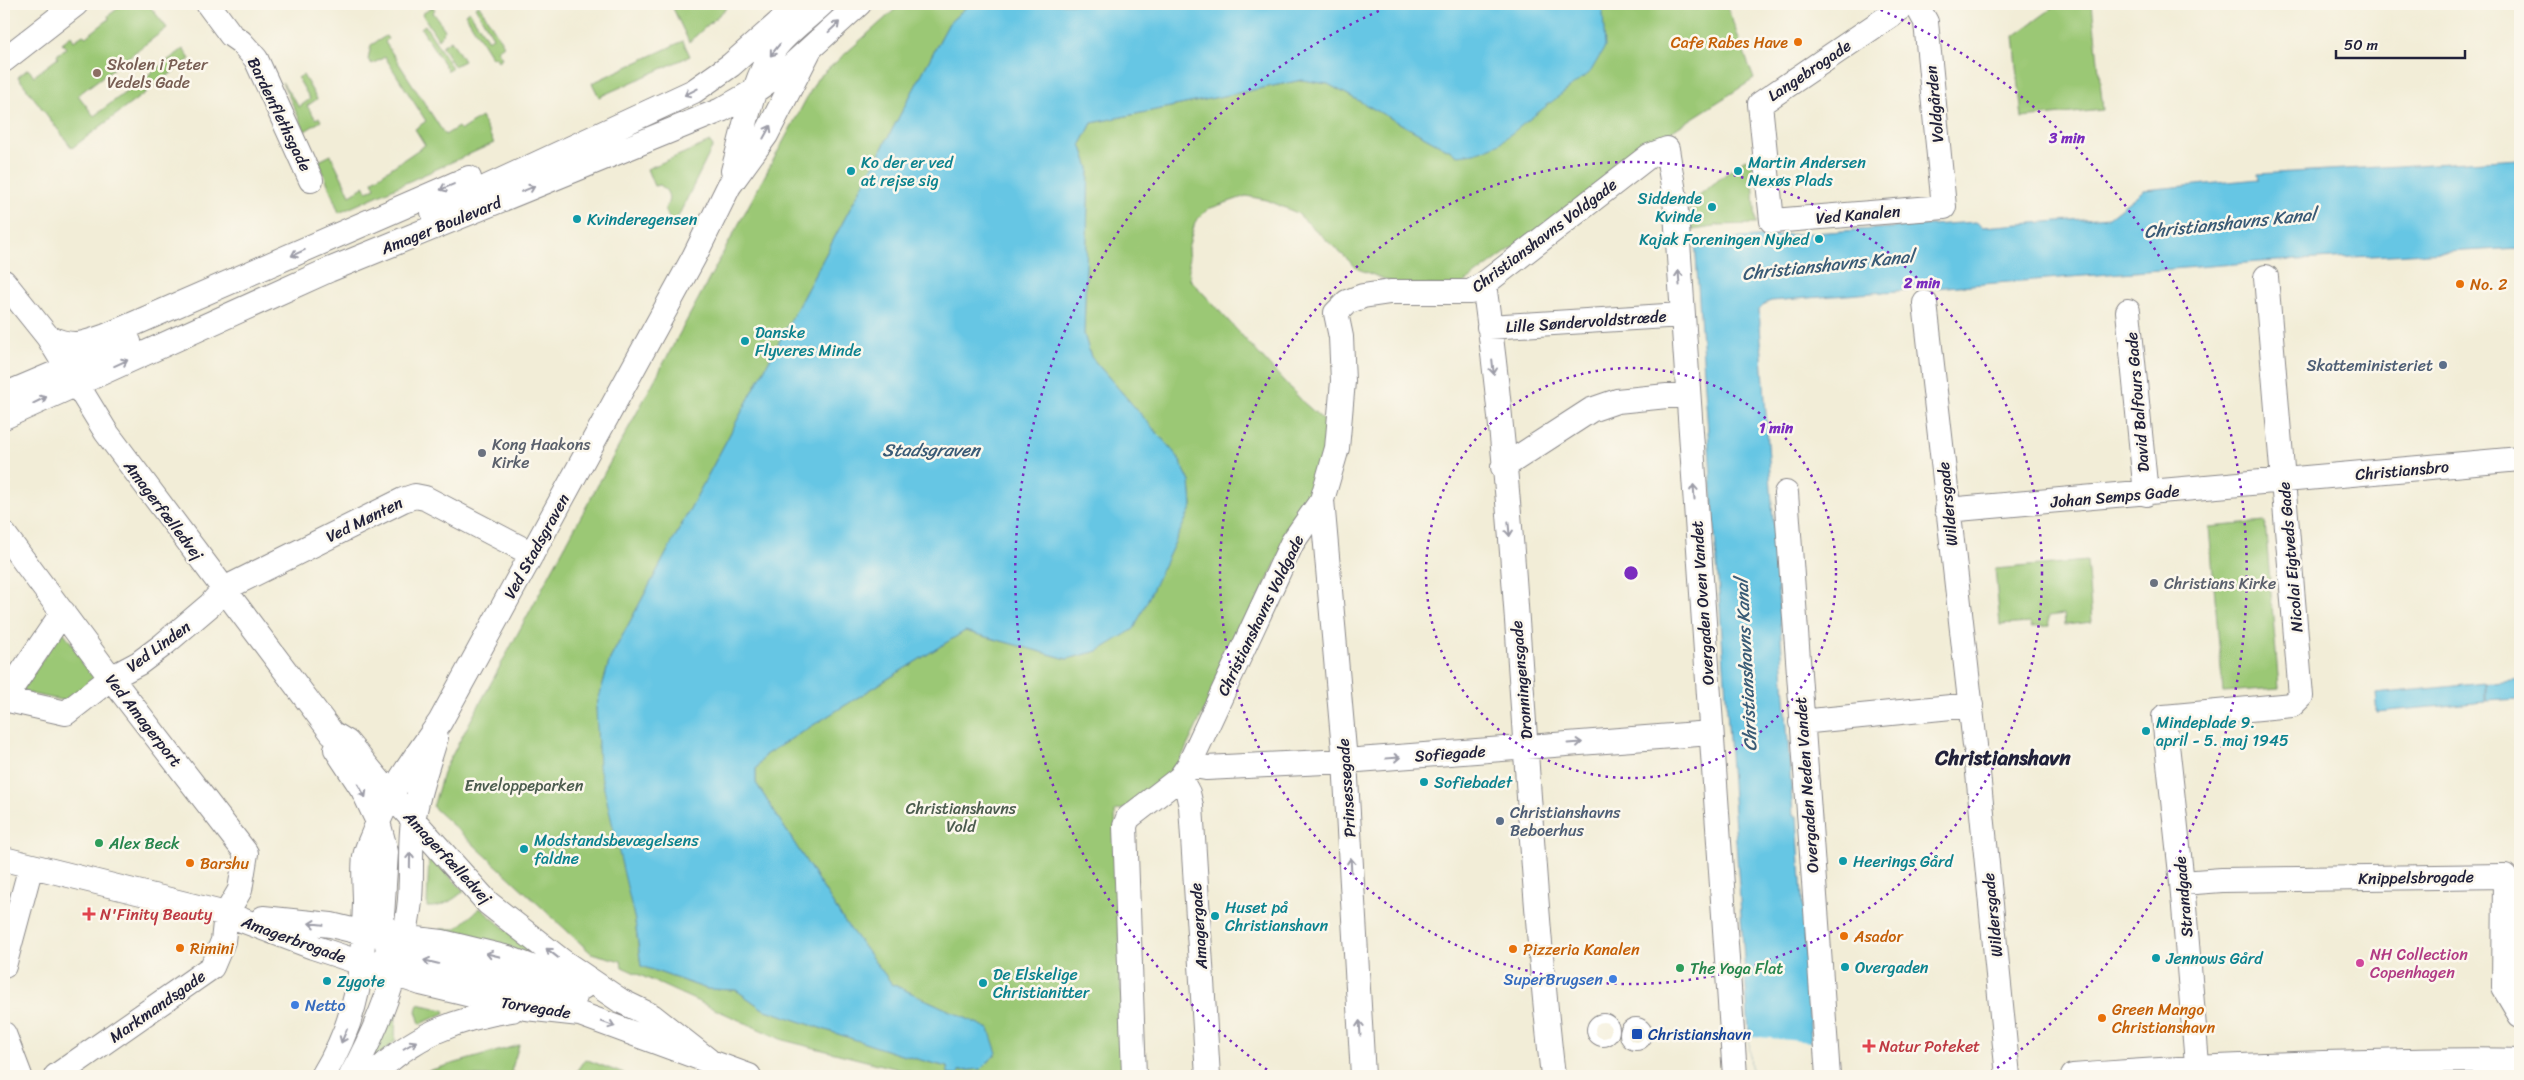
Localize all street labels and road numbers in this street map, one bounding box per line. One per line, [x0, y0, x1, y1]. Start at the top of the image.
street label: Langebrogade [1761, 32, 1857, 109]
street label: Bardenflethsgade [239, 52, 320, 176]
street label: Voldgården [1917, 64, 1952, 144]
street label: Christianshavns Voldgade [1465, 171, 1624, 300]
street label: Amager Boulevard [376, 188, 507, 263]
street label: Ved Kanalen [1815, 196, 1902, 233]
street label: Lille Søndervoldstræde [1505, 301, 1667, 342]
street label: David Balfours Gade [2117, 331, 2158, 473]
street label: Christiansbro [2354, 452, 2450, 489]
street label: Amagerfælledvej [115, 453, 212, 568]
street label: Wildersgade [1929, 460, 1966, 548]
street label: Johan Semps Gade [2048, 476, 2181, 517]
street label: Nicolai Eigtveds Gade [2269, 481, 2312, 633]
street label: Ved Mønten [321, 488, 408, 551]
street label: Ved Stadsgraven [495, 488, 578, 604]
street label: Overgaden Oven Vandet [1682, 520, 1723, 686]
street label: Christianshavns Voldgade [1209, 529, 1312, 701]
street label: Ved Linden [120, 613, 197, 680]
street label: Dronningensgade [1502, 619, 1541, 741]
street label: Ved Amagerport [98, 667, 190, 773]
street label: Overgaden Neden Vandet [1786, 696, 1827, 874]
street label: Prinsessegade [1329, 737, 1364, 839]
street label: Sofiegade [1414, 737, 1486, 770]
street label: Amagerfælledvej [396, 803, 500, 912]
street label: Strandgade [2165, 855, 2201, 939]
street label: Knippelsbrogade [2358, 862, 2474, 893]
street label: Wildersgade [1974, 871, 2011, 959]
street label: Amagergade [1181, 882, 1216, 971]
street label: Amagerbrogade [236, 907, 350, 972]
street label: Markmandsgade [103, 962, 212, 1051]
street label: Torvegade [499, 988, 573, 1027]

